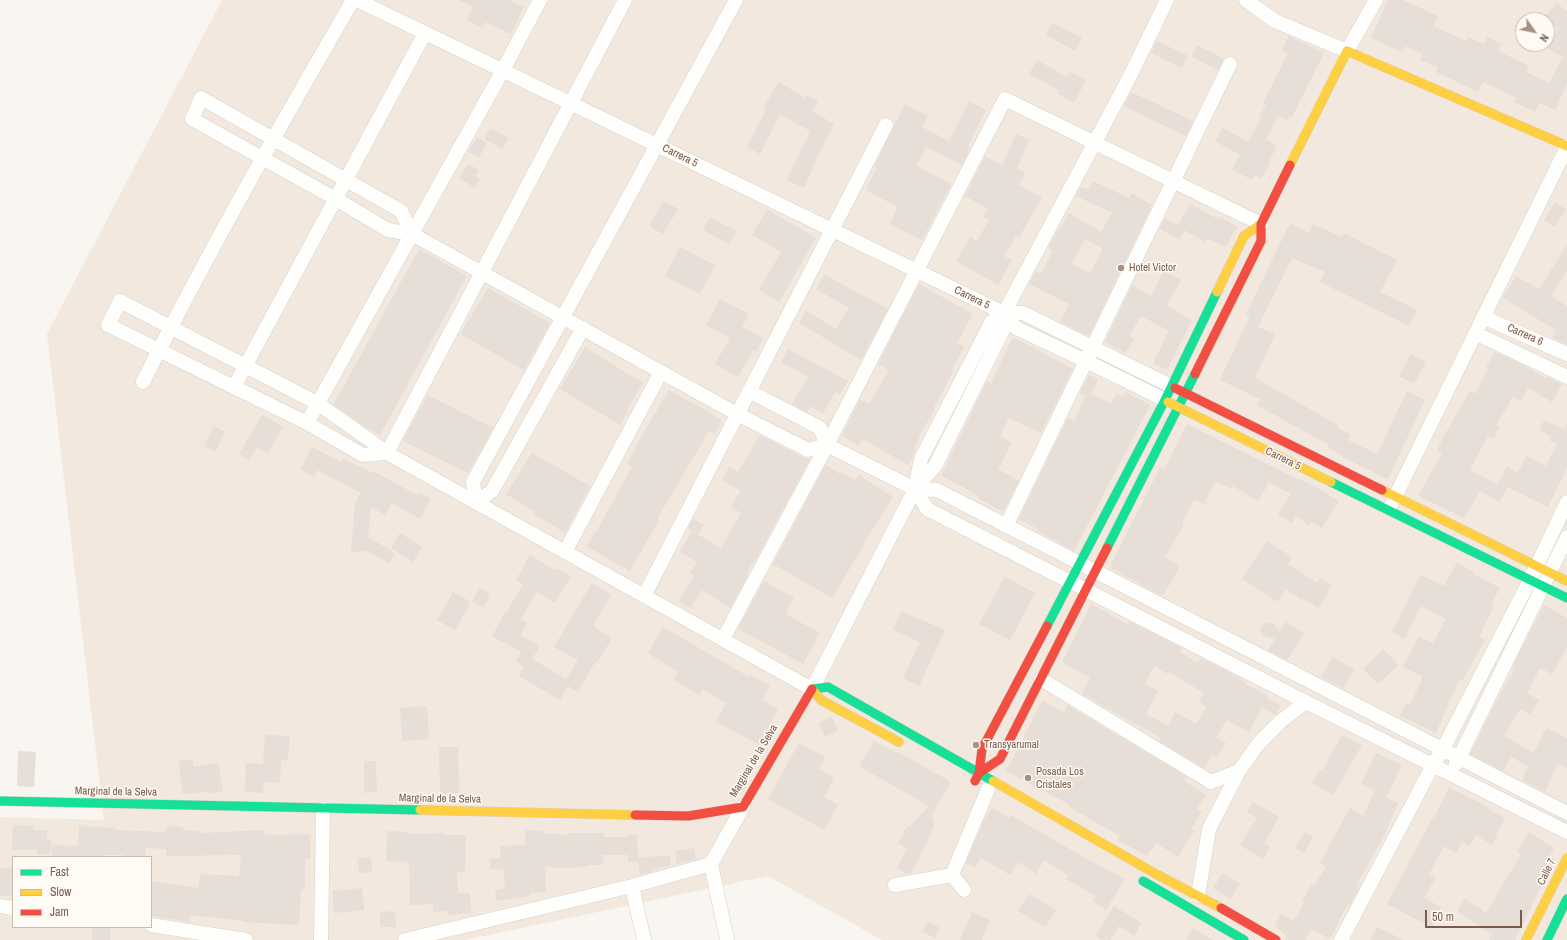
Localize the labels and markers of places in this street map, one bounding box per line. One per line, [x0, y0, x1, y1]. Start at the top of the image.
place label: Hotel Victor [1129, 261, 1176, 275]
marker: Hotel Victor [1116, 263, 1126, 273]
place label: Transyarumal [984, 738, 1039, 752]
marker: Transyarumal [971, 740, 981, 750]
place label: Posada Los Cristales [1036, 765, 1084, 791]
marker: Posada Los Cristales [1023, 773, 1033, 783]

